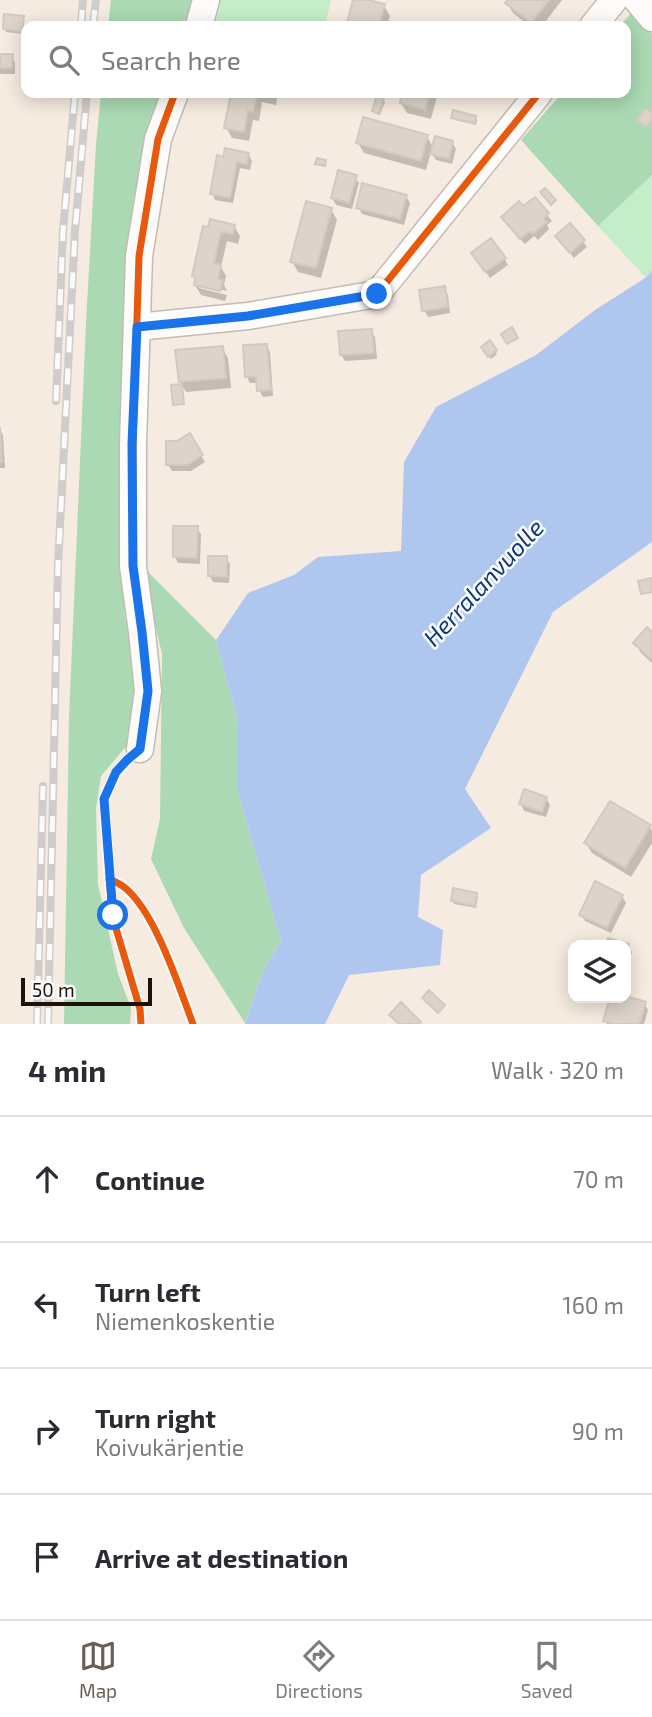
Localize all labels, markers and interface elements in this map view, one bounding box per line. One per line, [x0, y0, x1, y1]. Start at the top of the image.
search box [21, 21, 631, 98]
icon: search [45, 41, 83, 79]
text: Search here [101, 44, 241, 75]
route end [361, 278, 392, 309]
water label: Herralanvuolle [417, 512, 549, 651]
route start [97, 899, 128, 930]
map controls [568, 940, 631, 1003]
button: layers [568, 940, 631, 1003]
scale bar [21, 975, 152, 1007]
text: 50 m [32, 978, 75, 1001]
text: 4 min [28, 1052, 106, 1088]
text: Walk · 320 m [491, 1056, 624, 1084]
icon: ahead [28, 1160, 66, 1198]
text: Continue [95, 1164, 205, 1195]
text: 70 m [573, 1165, 624, 1193]
text: Turn left [95, 1276, 201, 1307]
icon: left [28, 1286, 66, 1324]
text: 160 m [563, 1291, 624, 1319]
text: Niemenkoskentie [95, 1307, 275, 1335]
text: Turn right [95, 1402, 216, 1433]
icon: right [28, 1412, 66, 1450]
text: 90 m [572, 1417, 624, 1445]
text: Koivukärjentie [95, 1433, 244, 1461]
icon: arrive [28, 1538, 66, 1576]
text: Arrive at destination [95, 1542, 348, 1573]
tab: Map [79, 1637, 117, 1702]
tab: Directions [275, 1637, 363, 1702]
tab: Saved [521, 1637, 573, 1702]

